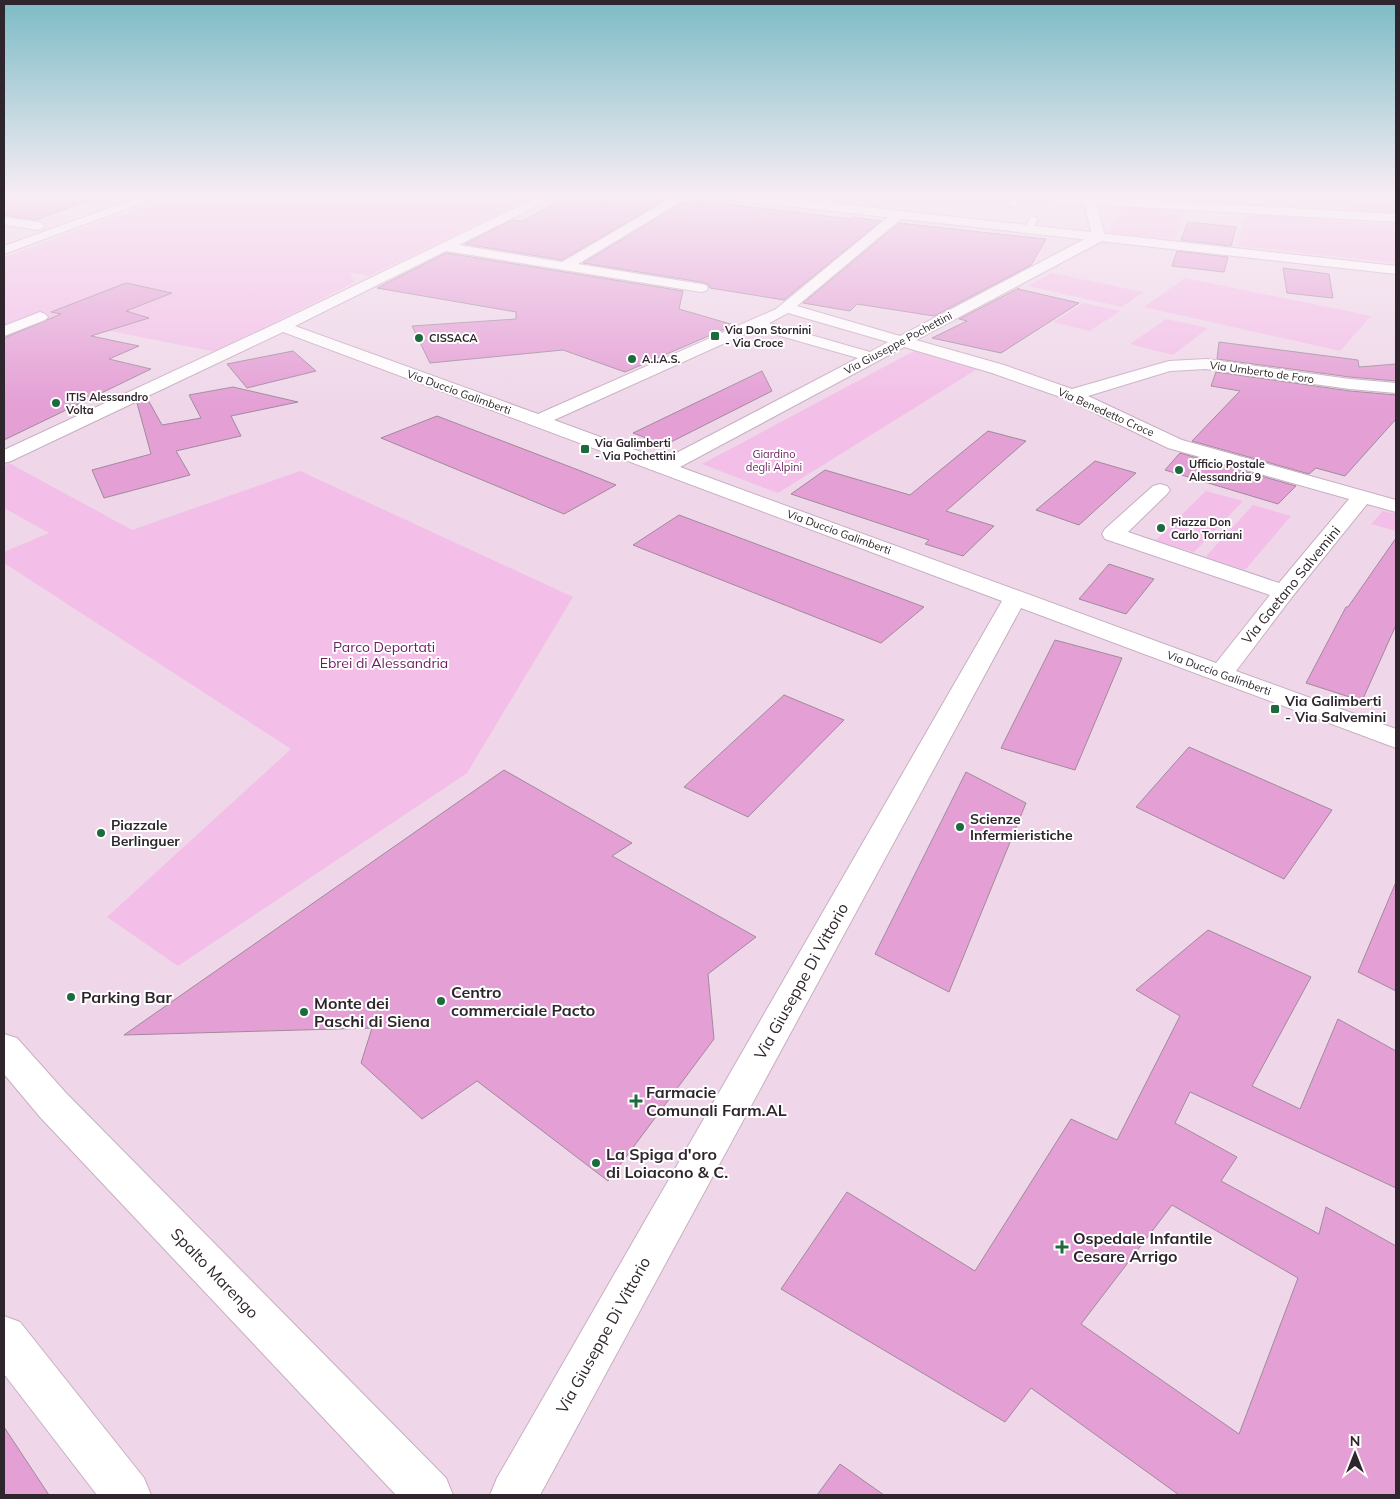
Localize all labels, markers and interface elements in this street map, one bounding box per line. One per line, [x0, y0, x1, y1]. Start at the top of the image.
street label: Via Giuseppe Pochettini [841, 309, 955, 377]
place label: Via Don Stornini - Via Croce [724, 323, 811, 350]
marker: Via Don Stornini - Via Croce [709, 330, 721, 342]
place label: CISSACA [429, 331, 478, 345]
marker: CISSACA [413, 332, 425, 344]
place label: A.I.A.S. [642, 352, 681, 366]
marker: A.I.A.S. [626, 353, 638, 365]
street label: Via Umberto de Foro [1209, 358, 1315, 386]
street label: Via Duccio Galimberti [405, 367, 513, 417]
street label: Via Benedetto Croce [1056, 384, 1156, 440]
place label: ITIS Alessandro Volta [65, 390, 149, 417]
marker: ITIS Alessandro Volta [50, 397, 62, 409]
place label: Via Galimberti - Via Pochettini [594, 436, 676, 463]
marker: Via Galimberti - Via Pochettini [579, 443, 591, 455]
park label: Giardino degli Alpini [746, 447, 802, 474]
place label: Ufficio Postale Alessandria 9 [1189, 457, 1265, 484]
marker: Ufficio Postale Alessandria 9 [1173, 464, 1185, 476]
street label: Via Duccio Galimberti [785, 507, 893, 557]
place label: Piazza Don Carlo Torriani [1171, 515, 1242, 542]
marker: Piazza Don Carlo Torriani [1155, 522, 1167, 534]
street label: Via Gaetano Salvemini [1238, 522, 1344, 648]
park label: Parco Deportati Ebrei di Alessandria [320, 638, 448, 672]
street label: Via Duccio Galimberti [1165, 648, 1273, 698]
place label: Via Galimberti - Via Salvemini [1284, 692, 1386, 726]
marker: Via Galimberti - Via Salvemini [1269, 703, 1281, 715]
place label: Scienze Infermieristiche [970, 810, 1073, 844]
place label: Piazzale Berlinguer [111, 816, 180, 850]
marker: Scienze Infermieristiche [954, 821, 966, 833]
marker: Piazzale Berlinguer [95, 827, 107, 839]
street label: Via Giuseppe Di Vittorio [750, 899, 852, 1063]
place label: Centro commerciale Pacto [451, 982, 595, 1020]
place label: Parking Bar [81, 987, 172, 1007]
marker: Parking Bar [65, 991, 77, 1003]
place label: Monte dei Paschi di Siena [314, 993, 430, 1031]
marker: Centro commerciale Pacto [435, 995, 447, 1007]
marker: Monte dei Paschi di Siena [298, 1006, 310, 1018]
place label: Farmacie Comunali Farm.AL [646, 1082, 787, 1120]
marker: Farmacie Comunali Farm.AL [630, 1095, 642, 1107]
place label: La Spiga d'oro di Loiacono & C. [606, 1144, 728, 1182]
marker: La Spiga d'oro di Loiacono & C. [590, 1157, 602, 1169]
street label: Spalto Marengo [167, 1224, 263, 1322]
place label: Ospedale Infantile Cesare Arrigo [1073, 1228, 1212, 1266]
marker: Ospedale Infantile Cesare Arrigo [1055, 1240, 1069, 1254]
street label: Via Giuseppe Di Vittorio [552, 1253, 654, 1417]
north arrow [1330, 1429, 1380, 1479]
text: N [1350, 1432, 1360, 1450]

